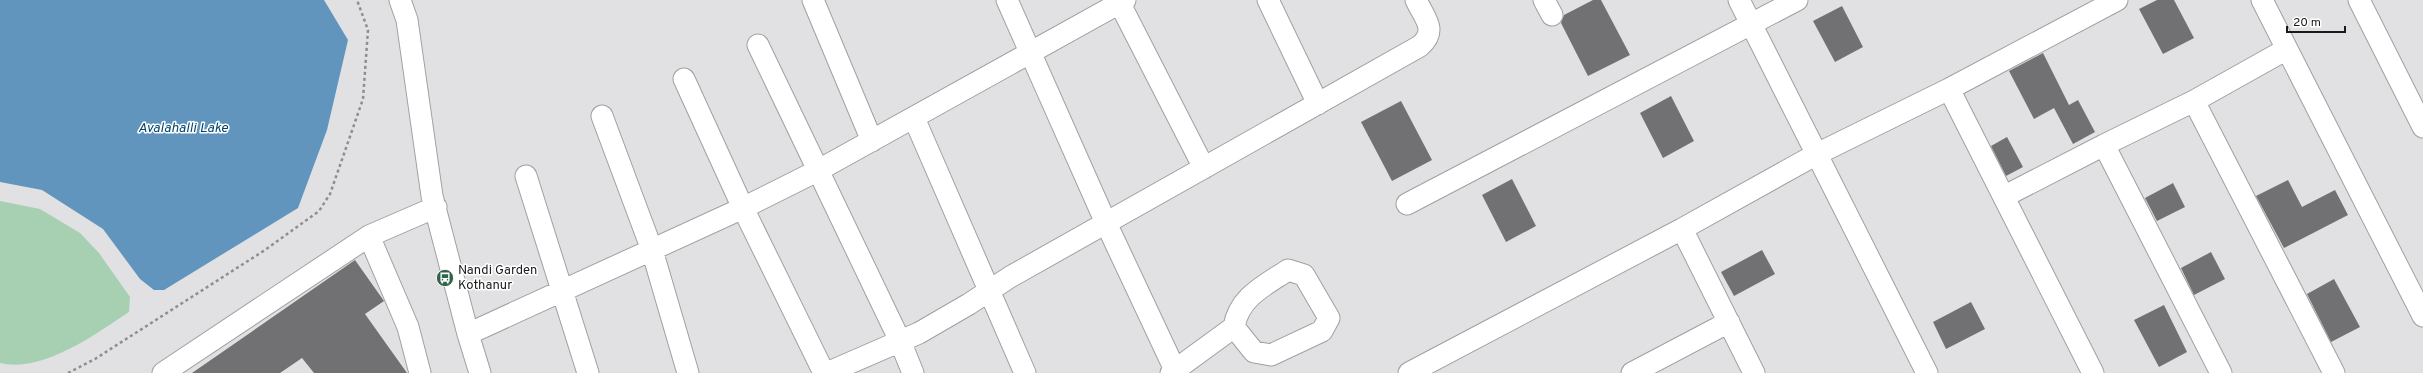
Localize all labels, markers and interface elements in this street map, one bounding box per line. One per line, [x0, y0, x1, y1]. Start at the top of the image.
scale bar [2287, 8, 2345, 34]
text: 20 m [2293, 15, 2321, 31]
water label: Avalahalli Lake [138, 120, 229, 137]
place label: Nandi Garden Kothanur [458, 263, 537, 294]
bus stop icon: Nandi Garden Kothanur [435, 268, 455, 288]

